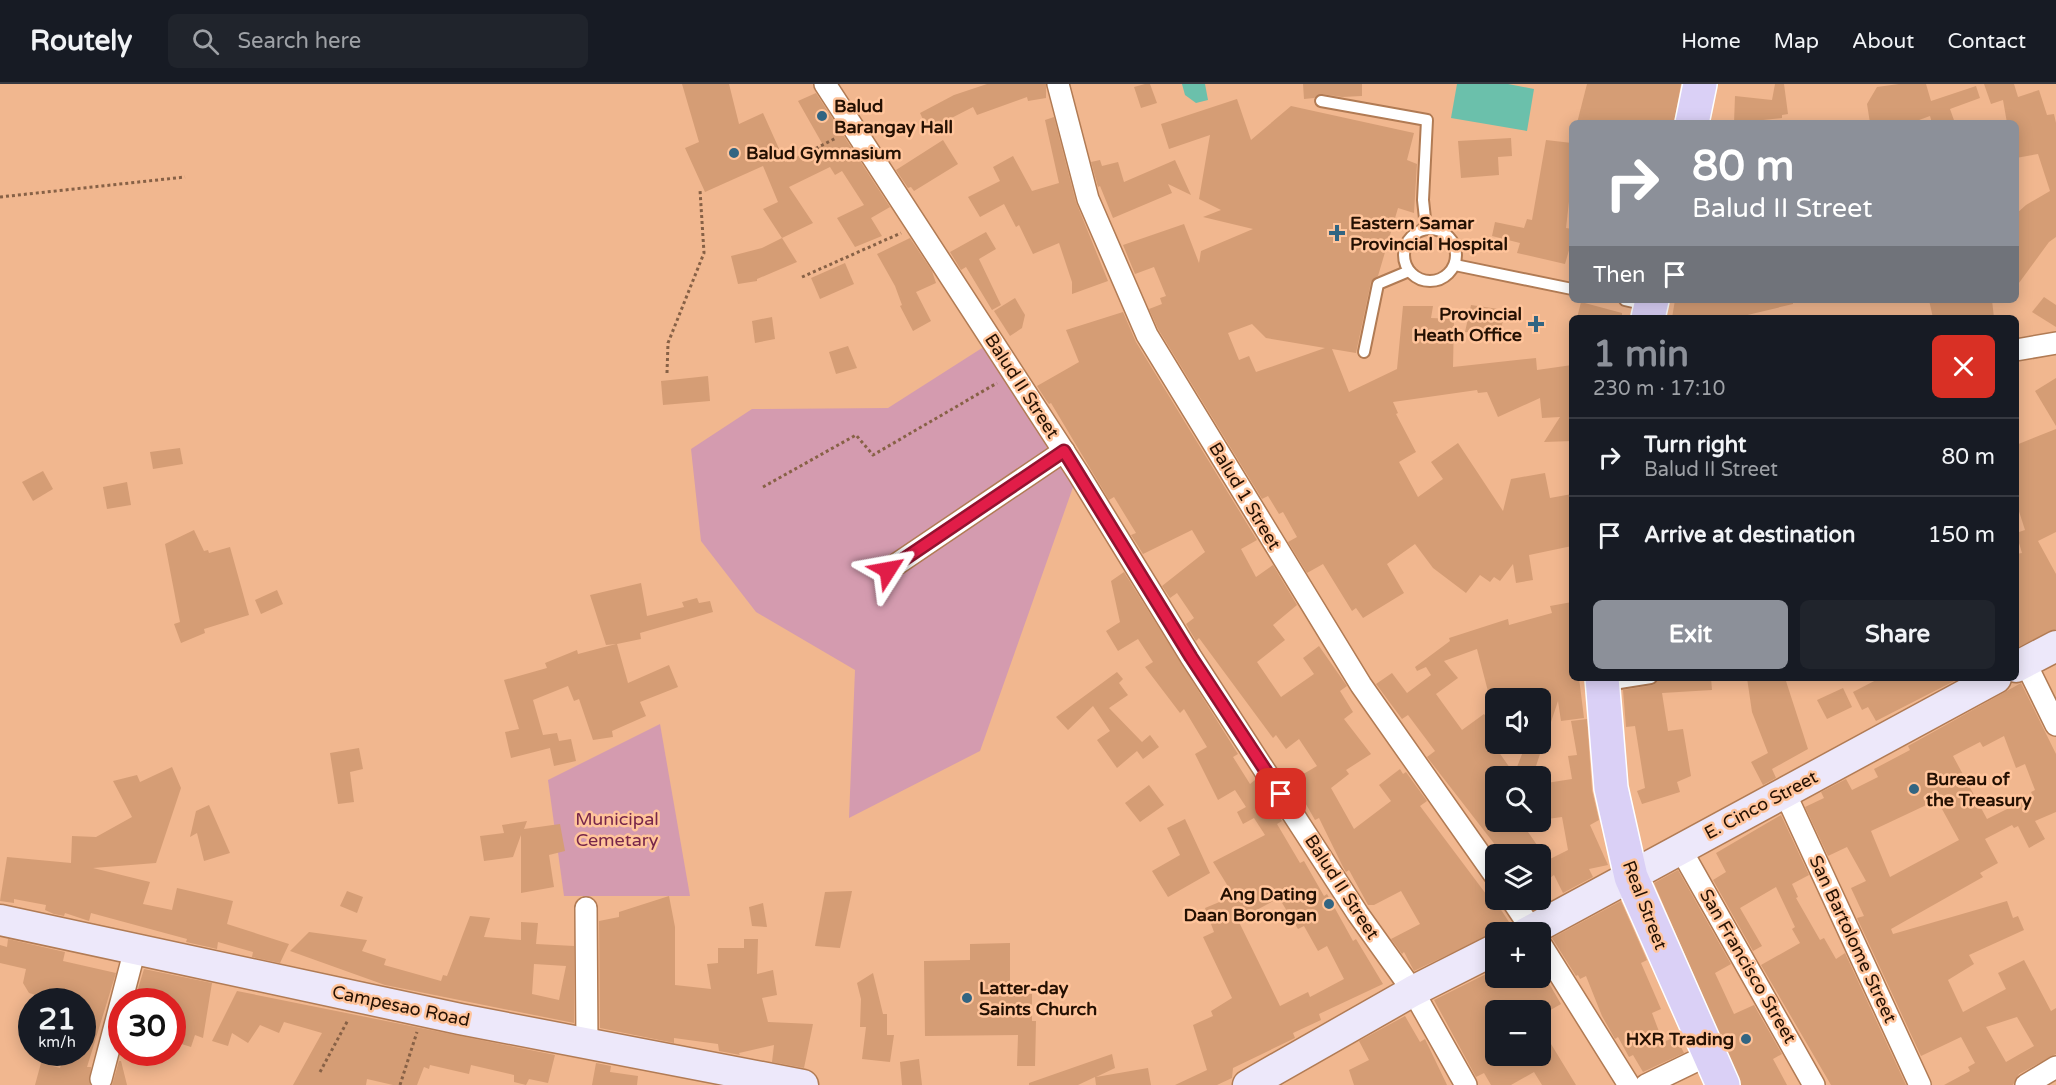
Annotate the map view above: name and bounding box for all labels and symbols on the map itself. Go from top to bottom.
place label: Balud Barangay Hall [834,95,953,138]
marker: Balud Barangay Hall [815,109,829,123]
place label: Balud Gymnasium [746,142,902,164]
marker: Balud Gymnasium [727,146,741,160]
place label: Eastern Samar Provincial Hospital [1350,212,1508,255]
marker: Eastern Samar Provincial Hospital [1328,224,1346,242]
place label: Provincial Heath Office [1413,303,1522,346]
marker: Provincial Heath Office [1527,315,1545,333]
street label: Balud II Street [980,329,1064,443]
street label: Balud 1 Street [1204,438,1286,554]
position arrow [856,538,920,602]
street label: E. Cinco Street [1700,766,1822,844]
pin [1255,768,1306,819]
place label: Bureau of the Treasury [1926,768,2032,811]
marker: Bureau of the Treasury [1907,782,1921,796]
park label: Municipal Cemetary [575,808,659,851]
street label: Balud II Street [1300,830,1384,944]
street label: San Bartolome Street [1805,852,1902,1026]
street label: Real Street [1618,857,1672,953]
place label: Ang Dating Daan Borongan [1183,883,1317,926]
street label: San Francisco Street [1695,885,1801,1047]
marker: Ang Dating Daan Borongan [1322,897,1336,911]
place label: Latter-day Saints Church [979,977,1097,1020]
street label: Campesao Road [330,981,472,1031]
speed limit sign: 30 [108,988,186,1066]
marker: Latter-day Saints Church [960,991,974,1005]
place label: HXR Trading [1626,1028,1734,1050]
marker: HXR Trading [1739,1032,1753,1046]

